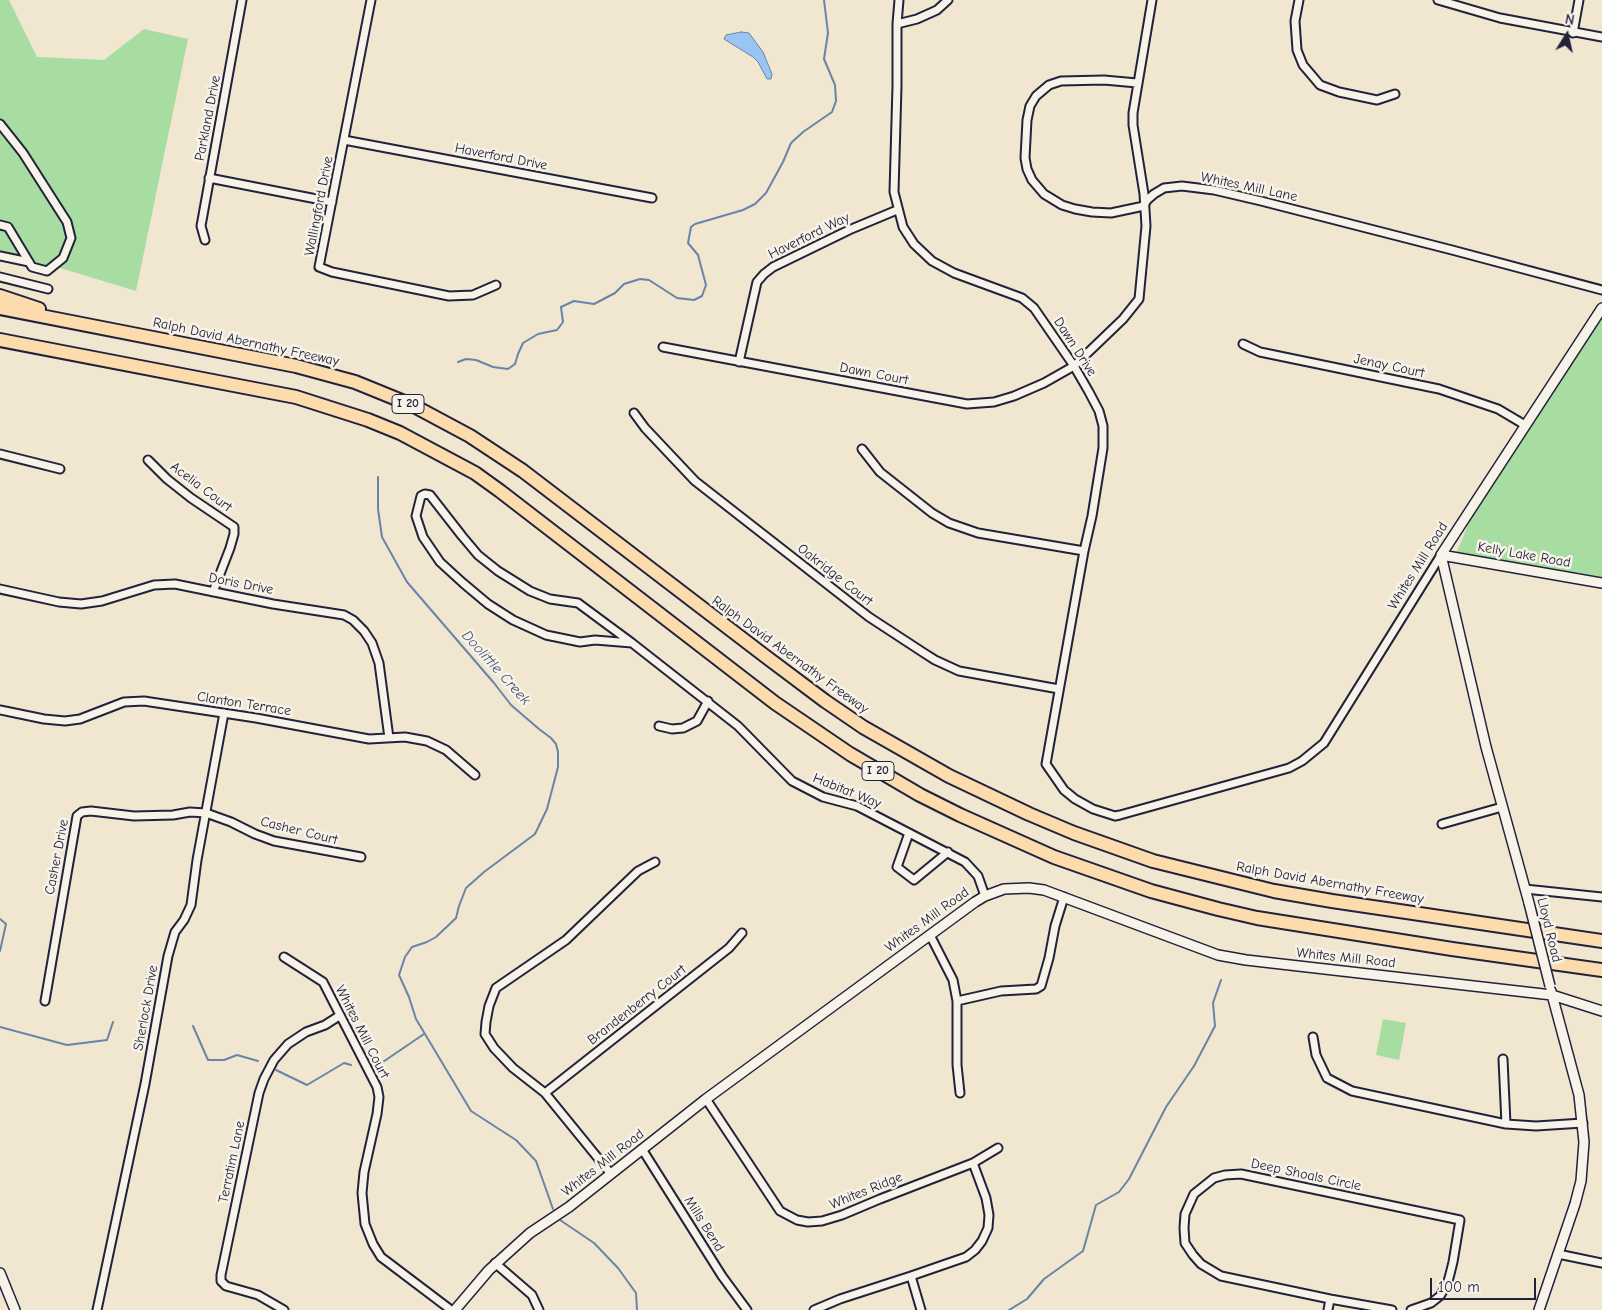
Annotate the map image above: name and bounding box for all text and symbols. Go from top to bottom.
north arrow [1542,10,1592,60]
text: N [1564,11,1576,29]
street label: Parkland Drive [191,74,225,162]
street label: Haverford Drive [453,140,549,174]
street label: Wallingford Drive [301,155,337,257]
street label: Whites Mill Lane [1199,169,1299,205]
street label: Haverford Way [766,209,852,263]
street label: Ralph David Abernathy Freeway [151,314,341,370]
street label: Dawn Drive [1050,314,1100,380]
street label: Jenay Court [1352,350,1426,382]
street label: Dawn Court [838,359,910,389]
road number: I 20 [392,394,424,414]
street label: Acelia Court [167,458,235,516]
street label: Whites Mill Road [1384,519,1452,613]
street label: Kelly Lake Road [1476,539,1572,571]
street label: Oakridge Court [794,540,876,610]
street label: Doris Drive [207,569,275,599]
street label: Ralph David Abernathy Freeway [708,592,872,718]
water label: Doolittle Creek [458,627,534,709]
street label: Clanton Terrace [196,688,292,720]
road number: I 20 [862,761,894,780]
street label: Habitat Way [810,770,884,812]
street label: Casher Court [259,813,339,849]
street label: Casher Drive [41,818,73,896]
street label: Ralph David Abernathy Freeway [1235,858,1425,908]
street label: Whites Mill Road [882,884,972,956]
street label: Lloyd Road [1533,896,1565,964]
street label: Whites Mill Road [1295,944,1397,972]
street label: Brandenberry Court [584,961,690,1049]
street label: Sherlock Drive [130,964,162,1052]
street label: Whites Mill Court [331,983,393,1081]
street label: Terratim Lane [215,1119,249,1205]
street label: Whites Mill Road [558,1126,648,1200]
street label: Deep Shoals Circle [1249,1155,1363,1195]
street label: Whites Ridge [827,1169,905,1213]
street label: Mills Bend [680,1193,728,1255]
scale bar [1432,1268,1538,1300]
text: 100 m [1438,1278,1480,1296]

